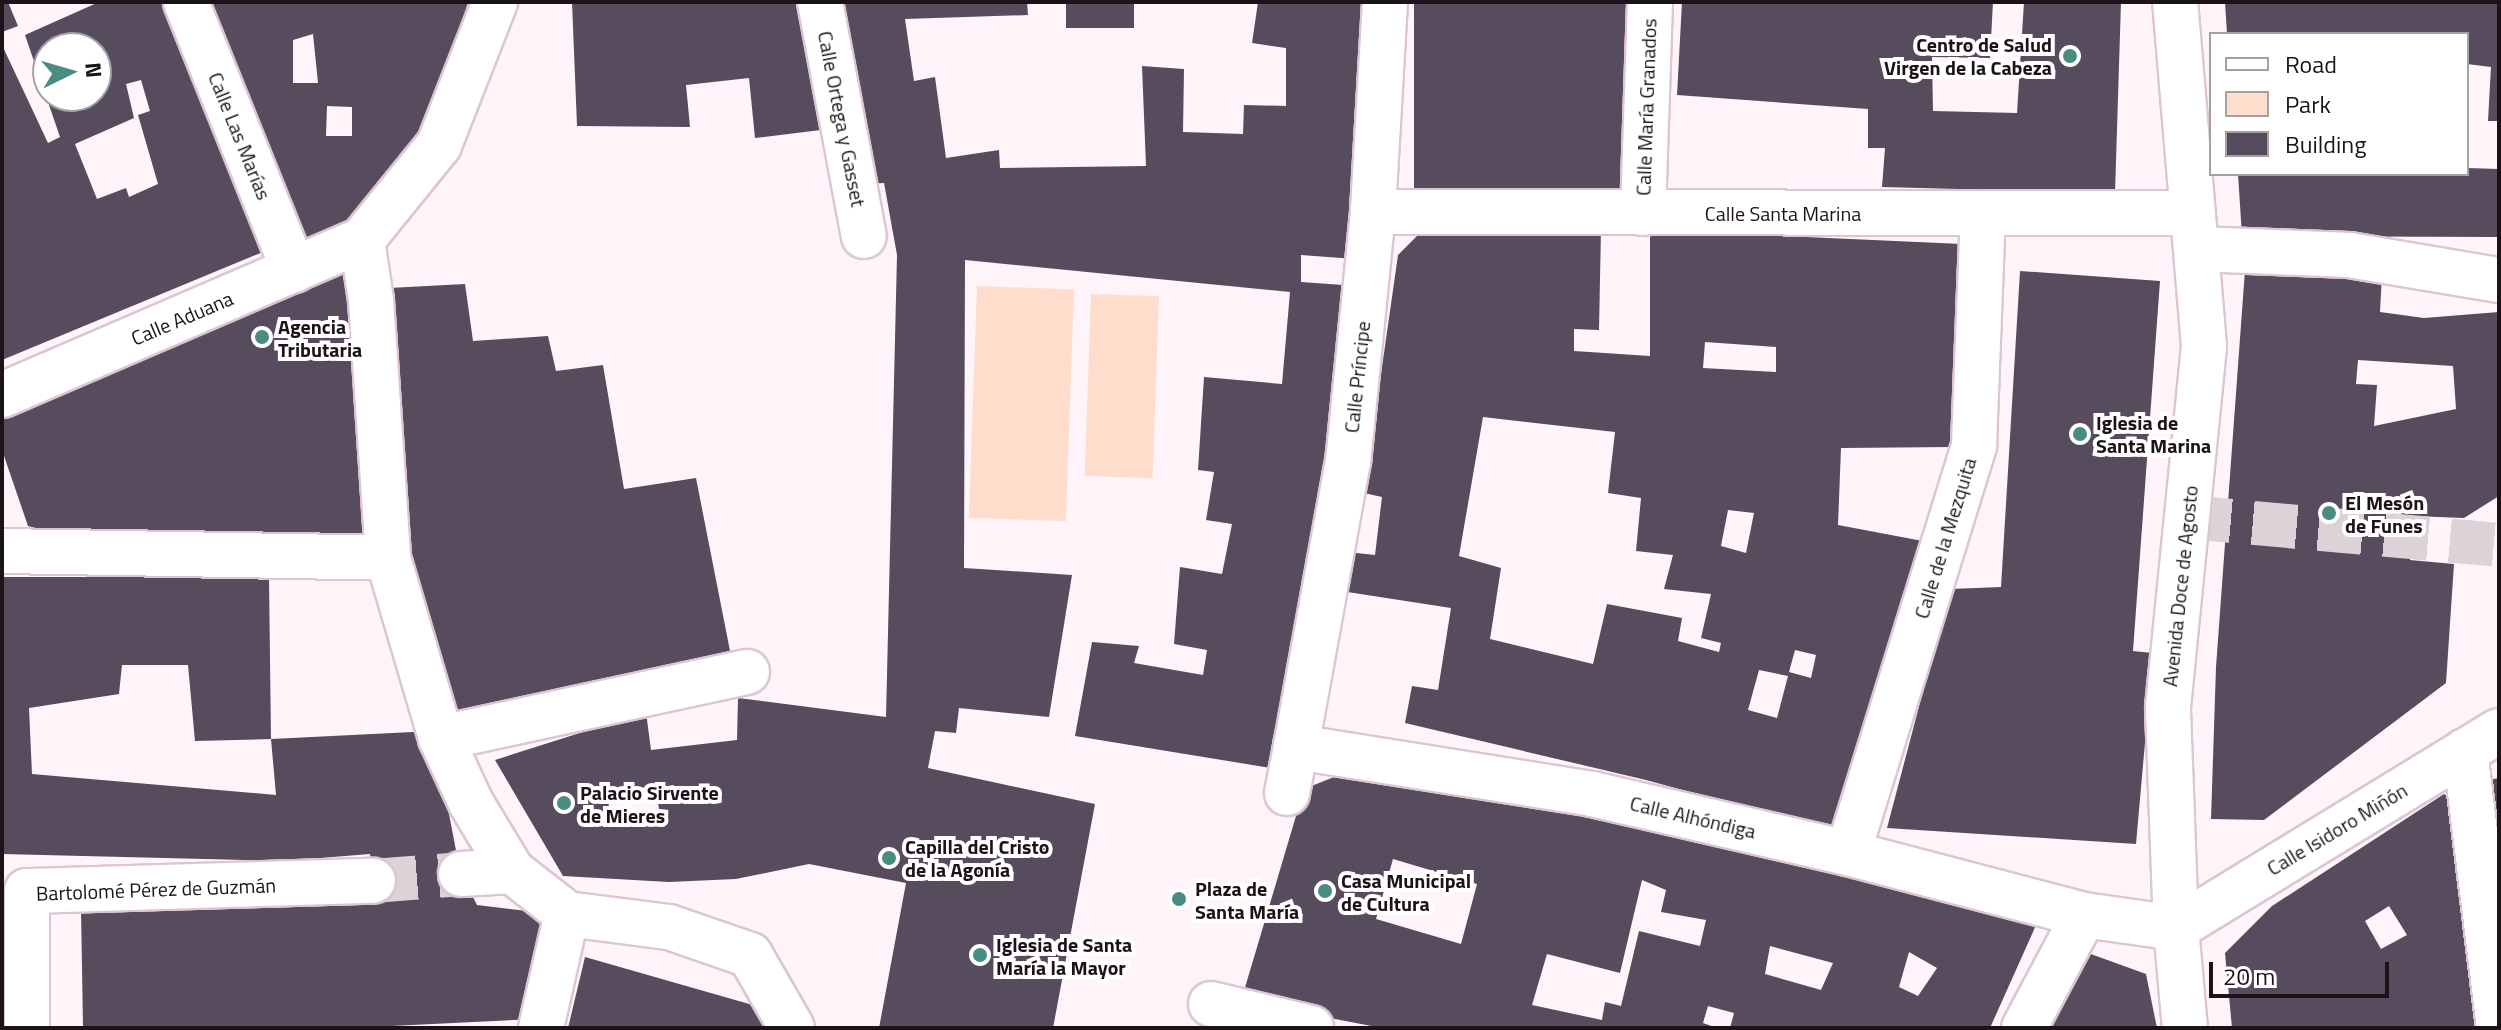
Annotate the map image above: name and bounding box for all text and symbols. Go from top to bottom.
street label: Calle María Granados [1631,18,1661,196]
street label: Calle Ortega y Gasset [813,29,871,209]
north arrow [32,32,112,112]
place label: Centro de Salud Virgen de la Cabeza [1884,32,2052,79]
legend [2209,32,2469,176]
marker: Centro de Salud Virgen de la Cabeza [2059,45,2081,67]
text: Road [2285,46,2337,82]
text: N [76,61,112,79]
street label: Calle Las Marías [204,69,276,203]
text: Park [2285,86,2331,122]
text: Building [2285,126,2367,162]
street label: Calle Santa Marina [1705,201,1861,225]
street label: Calle Aduana [127,286,237,350]
place label: Agencia Tributaria [278,314,362,361]
street label: Calle Príncipe [1339,320,1375,434]
marker: Agencia Tributaria [253,328,271,346]
place label: Iglesia de Santa Marina [2096,410,2211,457]
marker: Iglesia de Santa Marina [2071,425,2089,443]
street label: Calle de la Mezquita [1909,455,1981,621]
street label: Avenida Doce de Agosto [2157,484,2203,688]
place label: El Mesón de Funes [2345,490,2424,537]
marker: El Mesón de Funes [2320,504,2338,522]
street label: Calle Isidoro Miñón [2263,778,2411,880]
place label: Palacio Sirvente de Mieres [580,780,719,827]
street label: Calle Alhóndiga [1628,791,1758,843]
marker: Palacio Sirvente de Mieres [555,794,573,812]
place label: Capilla del Cristo de la Agonía [905,834,1049,881]
marker: Capilla del Cristo de la Agonía [880,849,898,867]
place label: Casa Municipal de Cultura [1341,868,1471,915]
street label: Bartolomé Pérez de Guzmán [36,873,276,905]
place label: Plaza de Santa María [1195,876,1299,923]
marker: Casa Municipal de Cultura [1316,882,1334,900]
marker: Plaza de Santa María [1170,890,1188,908]
place label: Iglesia de Santa María la Mayor [996,932,1132,979]
marker: Iglesia de Santa María la Mayor [971,946,989,964]
scale bar [2213,946,2393,996]
text: 20 m [2223,958,2275,994]

